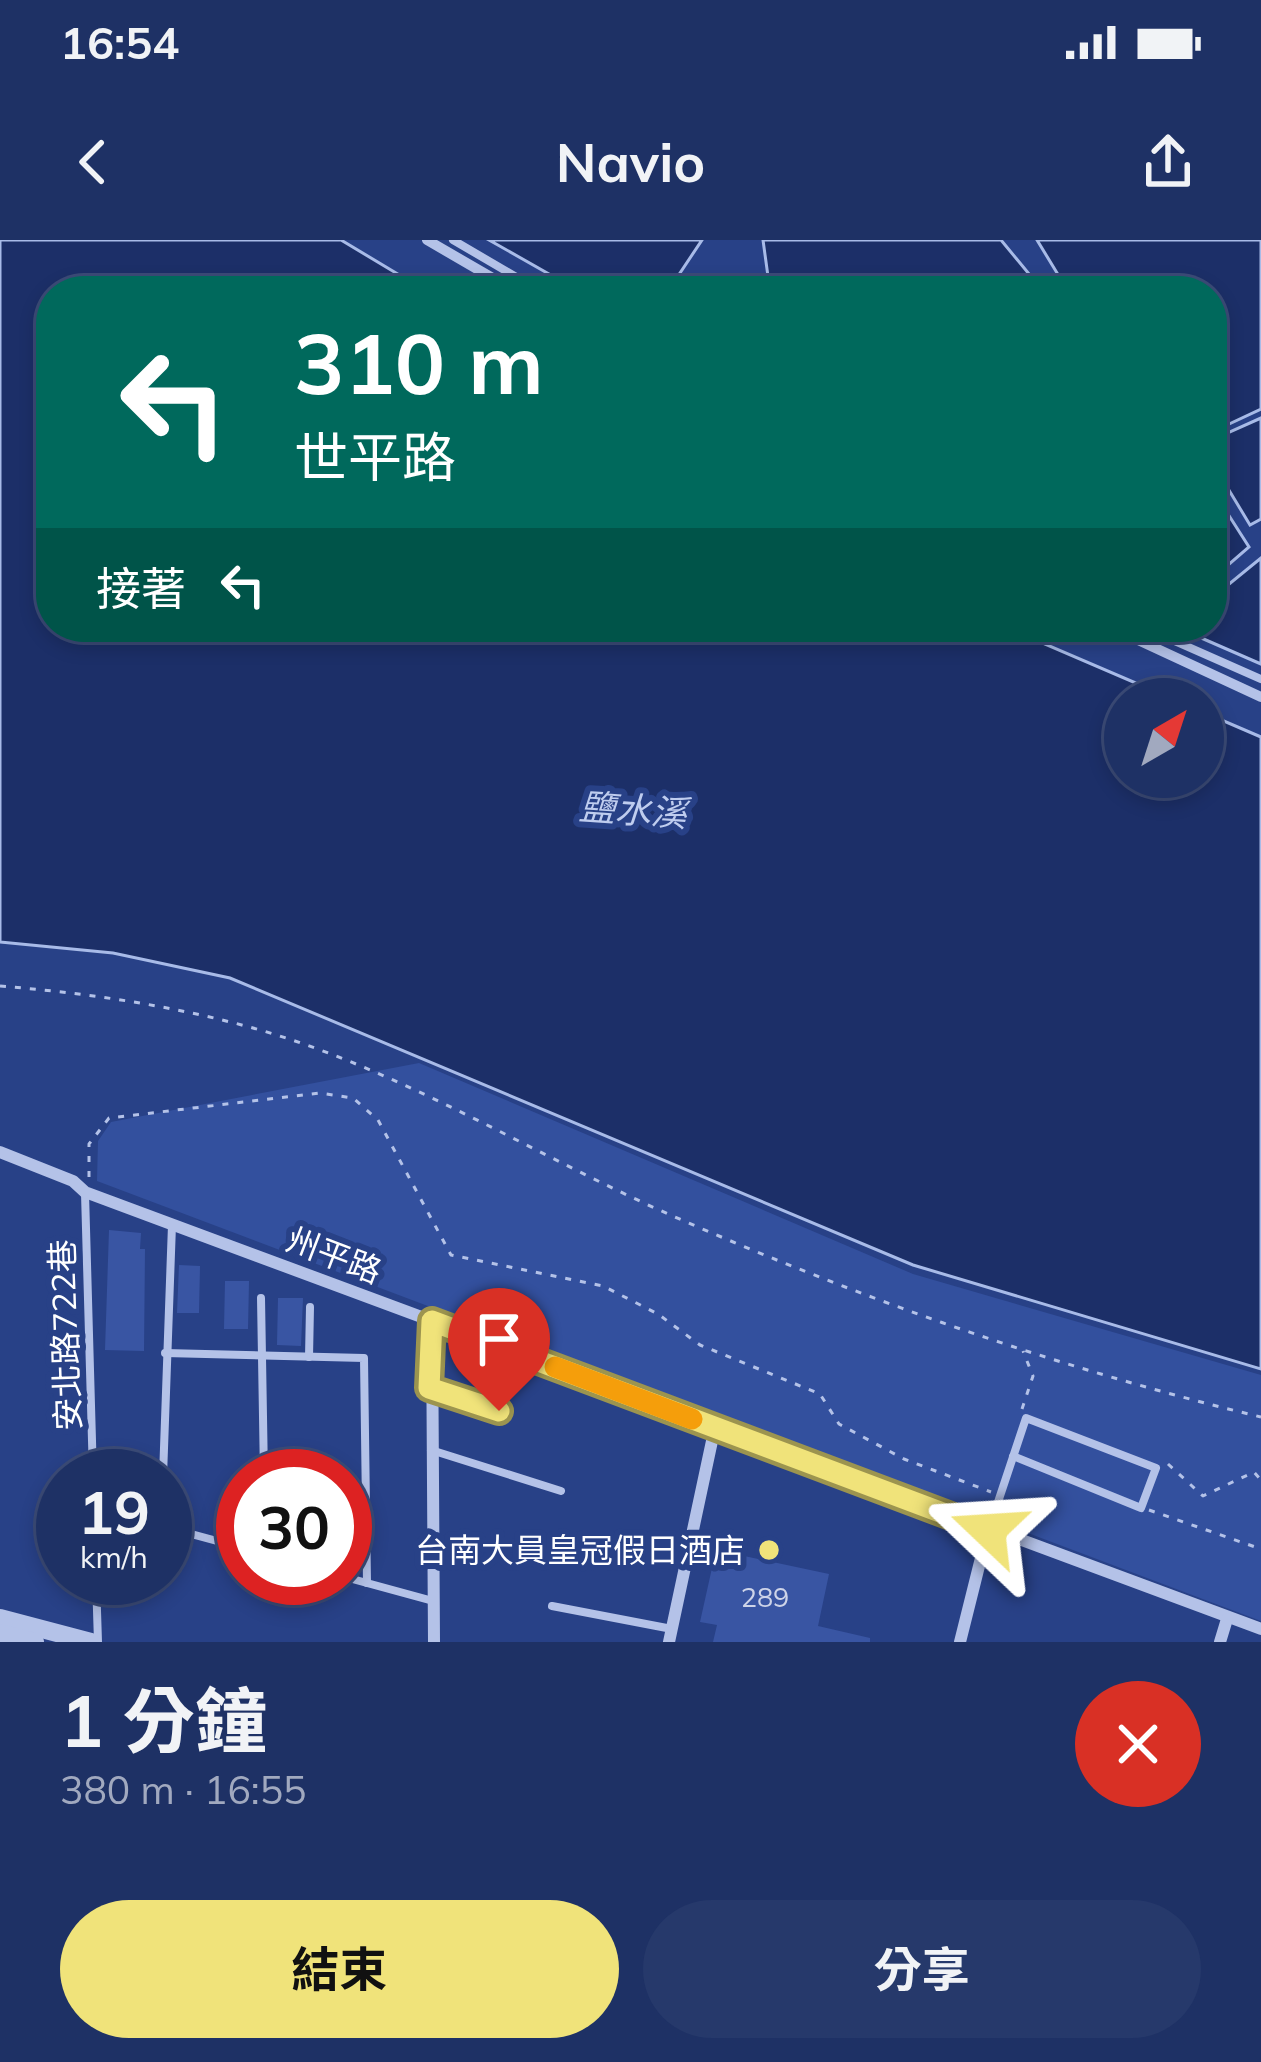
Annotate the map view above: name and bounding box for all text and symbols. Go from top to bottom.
text: 16:54 [60,14,179,70]
text: Navio [556,128,705,196]
icon: back [60,129,126,195]
icon: share [1135,129,1201,195]
text: 310 m [294,310,544,415]
icon: left [96,324,252,480]
text: 世平路 [294,423,456,491]
icon: left [210,552,276,618]
text: 接著 [96,560,186,616]
north arrow [1104,678,1224,798]
map controls [1104,678,1224,798]
water label: 鹽水溪 [578,783,693,836]
street label: 州平路 [281,1218,388,1291]
street label: 安北路722巷 [41,1239,88,1431]
pin [448,1288,550,1411]
icon: arrive [466,1306,532,1372]
speed limit sign: 30 [216,1449,372,1605]
position arrow [925,1467,1051,1593]
text: 19 [78,1474,150,1549]
place label: 台南大員皇冠假日酒店 [415,1529,745,1570]
marker: 台南大員皇冠假日酒店 [756,1537,782,1563]
text: km/h [80,1538,148,1576]
house number: 289 [741,1580,789,1614]
text: 1 分鐘 [60,1675,267,1765]
button: close [1075,1681,1201,1807]
text: 380 m · 16:55 [60,1765,306,1814]
button: 結束 [60,1900,619,2038]
button: 分享 [643,1900,1201,2038]

